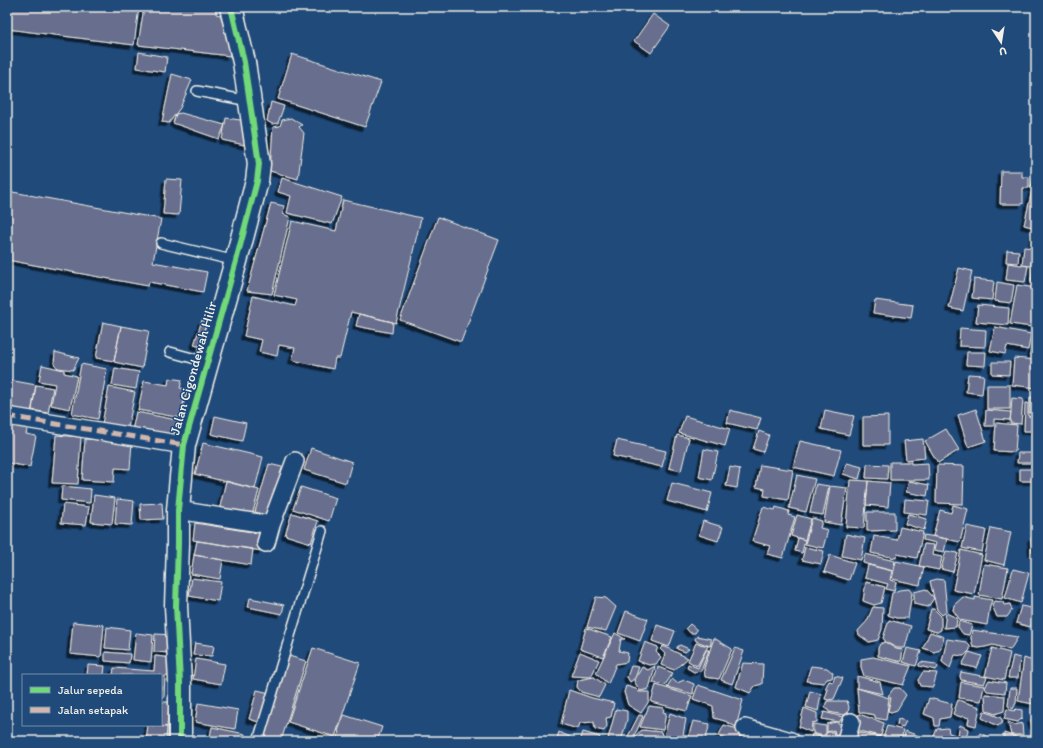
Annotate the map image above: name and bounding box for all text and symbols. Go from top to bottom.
north arrow [981,22,1021,62]
text: U [998,44,1008,58]
street label: Jalan Cigondewah Hilir [166,299,221,437]
legend [22,674,162,726]
text: Jalur sepeda [58,683,123,697]
text: Jalan setapak [58,703,129,717]

